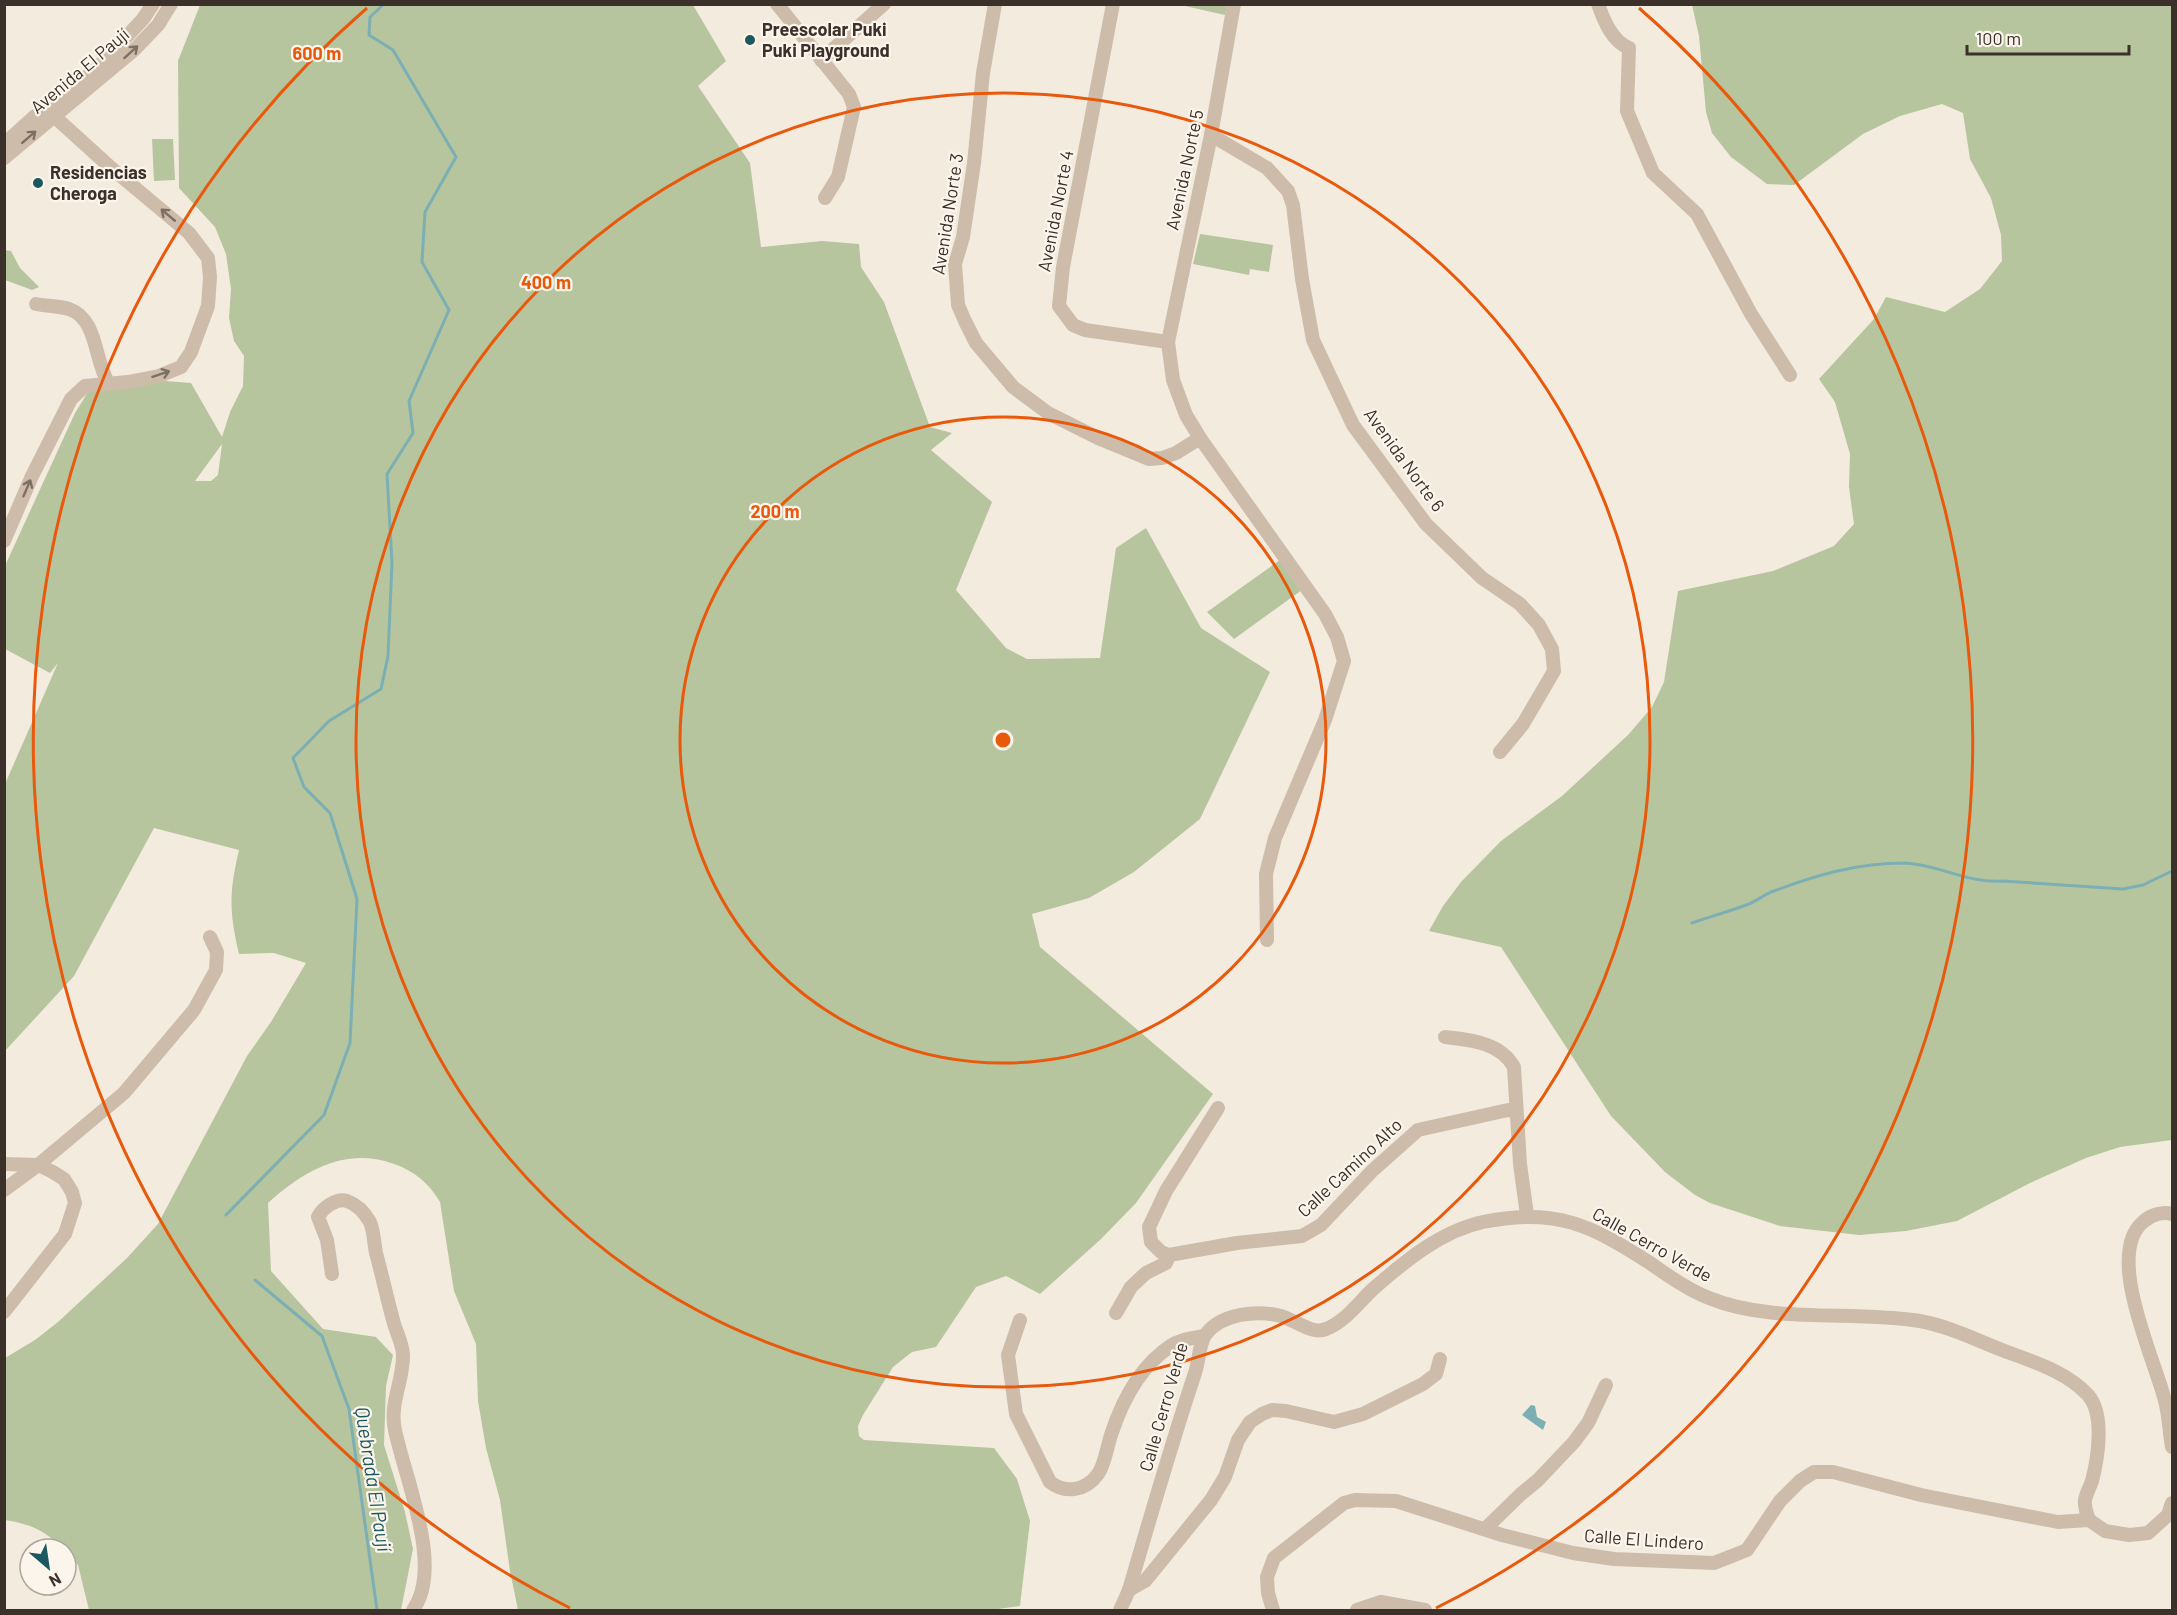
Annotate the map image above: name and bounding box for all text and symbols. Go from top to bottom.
place label: Preescolar Puki Puki Playground [762,18,890,61]
scale bar [1967,18,2129,56]
street label: Avenida El Paují [26,23,133,118]
text: 100 m [1976,27,2021,49]
marker: Preescolar Puki Puki Playground [743,33,757,47]
text: 600 m [293,42,341,64]
one-way arrow [123,45,138,59]
street label: Avenida Norte 5 [1161,108,1208,232]
one-way arrow [21,131,37,144]
street label: Avenida Norte 4 [1032,148,1078,273]
street label: Avenida Norte 3 [927,152,967,276]
place label: Residencias Cheroga [50,161,147,204]
marker: Residencias Cheroga [31,176,45,190]
one-way arrow [160,209,176,222]
text: 400 m [521,271,571,293]
one-way arrow [151,368,170,379]
street label: Avenida Norte 6 [1360,403,1450,516]
one-way arrow [22,479,34,497]
text: 200 m [750,500,800,522]
centre of rings [993,730,1013,750]
street label: Calle Camino Alto [1292,1113,1406,1221]
street label: Calle Cerro Verde [1589,1202,1716,1286]
street label: Calle Cerro Verde [1134,1339,1192,1474]
water label: Quebrada El Paují [351,1405,398,1555]
street label: Calle El Lindero [1583,1524,1705,1554]
north arrow [18,1537,78,1597]
text: N [46,1570,65,1591]

